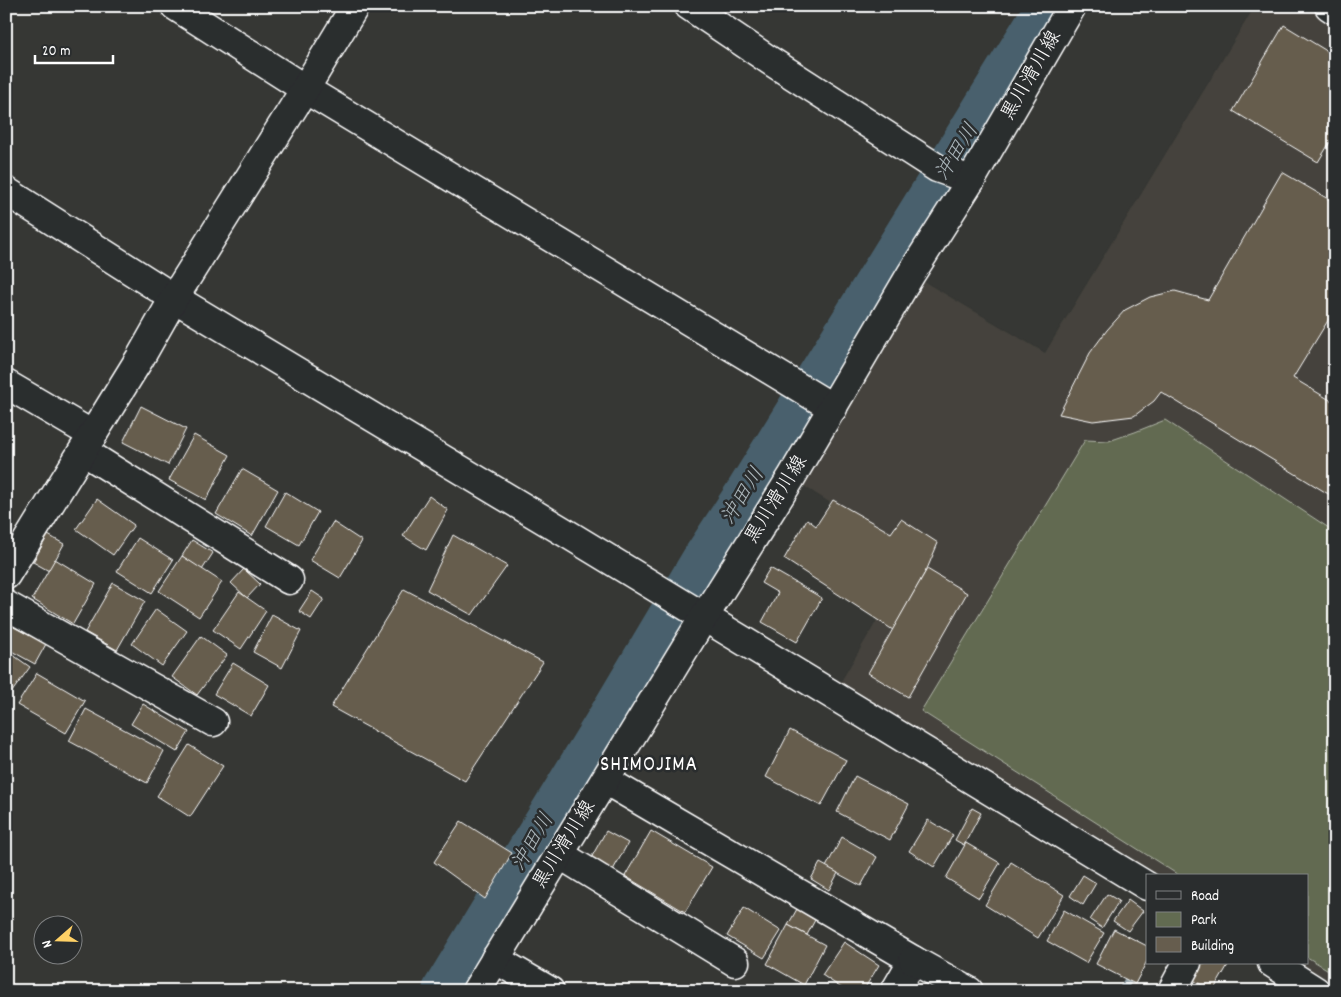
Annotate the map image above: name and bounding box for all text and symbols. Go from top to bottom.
street label: 黒川滑川線 [995,26,1069,126]
scale bar [35,32,112,64]
text: 20 m [42,41,70,63]
water label: 沖田川 [929,118,987,188]
street label: 黒川滑川線 [739,450,815,550]
water label: 沖田川 [715,462,773,532]
district label: SHIMOJIMA [600,751,698,781]
street label: 黒川滑川線 [527,795,603,895]
water label: 沖田川 [505,808,563,878]
legend [1146,874,1308,964]
text: Road [1191,886,1219,908]
text: Park [1191,910,1217,932]
north arrow [32,914,82,964]
text: Building [1191,936,1234,958]
text: N [37,937,58,950]

